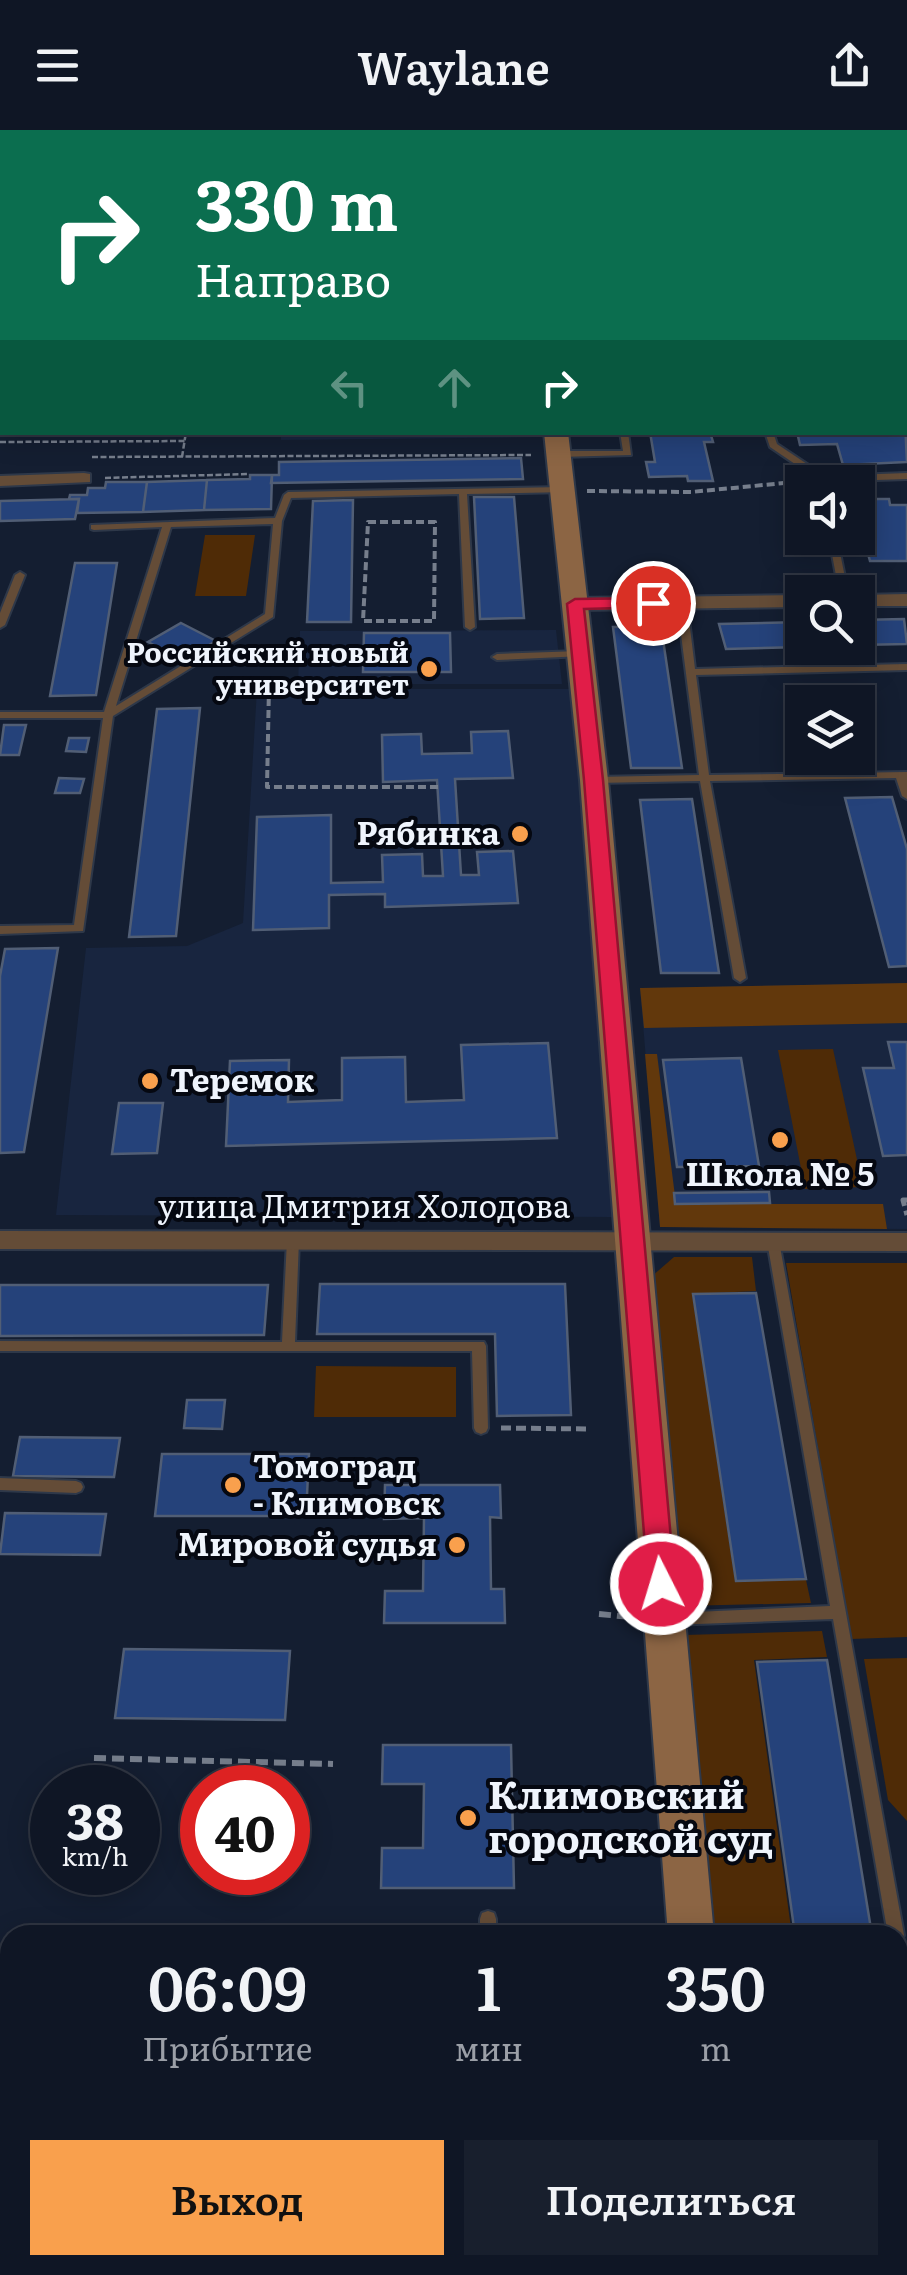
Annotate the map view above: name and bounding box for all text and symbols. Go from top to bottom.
text: Waylane [357,32,550,99]
icon: menu [30,38,85,93]
icon: share [822,38,877,93]
text: 330 m [195,149,399,253]
icon: right [30,170,160,300]
text: Направо [195,244,391,311]
icon: left [322,360,377,415]
icon: ahead [427,360,482,415]
icon: right [532,360,587,415]
map controls [785,465,875,775]
button: sound [785,465,875,555]
pin [611,561,696,646]
button: search [785,575,875,665]
icon: arrive [626,576,681,631]
place label: Российский новый университет [127,630,409,704]
marker: Российский новый университет [418,658,440,680]
button: layers [785,685,875,775]
place label: Рябинка [356,807,500,855]
marker: Рябинка [509,823,531,845]
place label: Теремок [170,1054,315,1102]
marker: Теремок [139,1070,161,1092]
marker: Школа № 5 [769,1129,791,1151]
place label: Школа № 5 [685,1148,875,1196]
street label: улица Дмитрия Холодова [158,1180,571,1228]
place label: Томоград - Климовск [253,1440,441,1525]
marker: Томоград - Климовск [222,1474,244,1496]
place label: Мировой судья [178,1518,437,1566]
position arrow [609,1532,713,1636]
marker: Мировой судья [446,1534,468,1556]
place label: Климовский городской суд [488,1764,773,1865]
speed limit sign: 40 [180,1765,310,1895]
text: 38 [66,1781,124,1855]
marker: Климовский городской суд [457,1807,479,1829]
text: km/h [62,1837,128,1874]
text: 06:09 [148,1940,307,2029]
text: 1 [476,1940,501,2029]
text: 350 [665,1940,766,2029]
text: Прибытие [142,2023,312,2071]
text: мин [455,2023,523,2071]
text: m [700,2023,731,2071]
button: Выход [30,2140,444,2255]
button: Поделиться [464,2140,878,2255]

